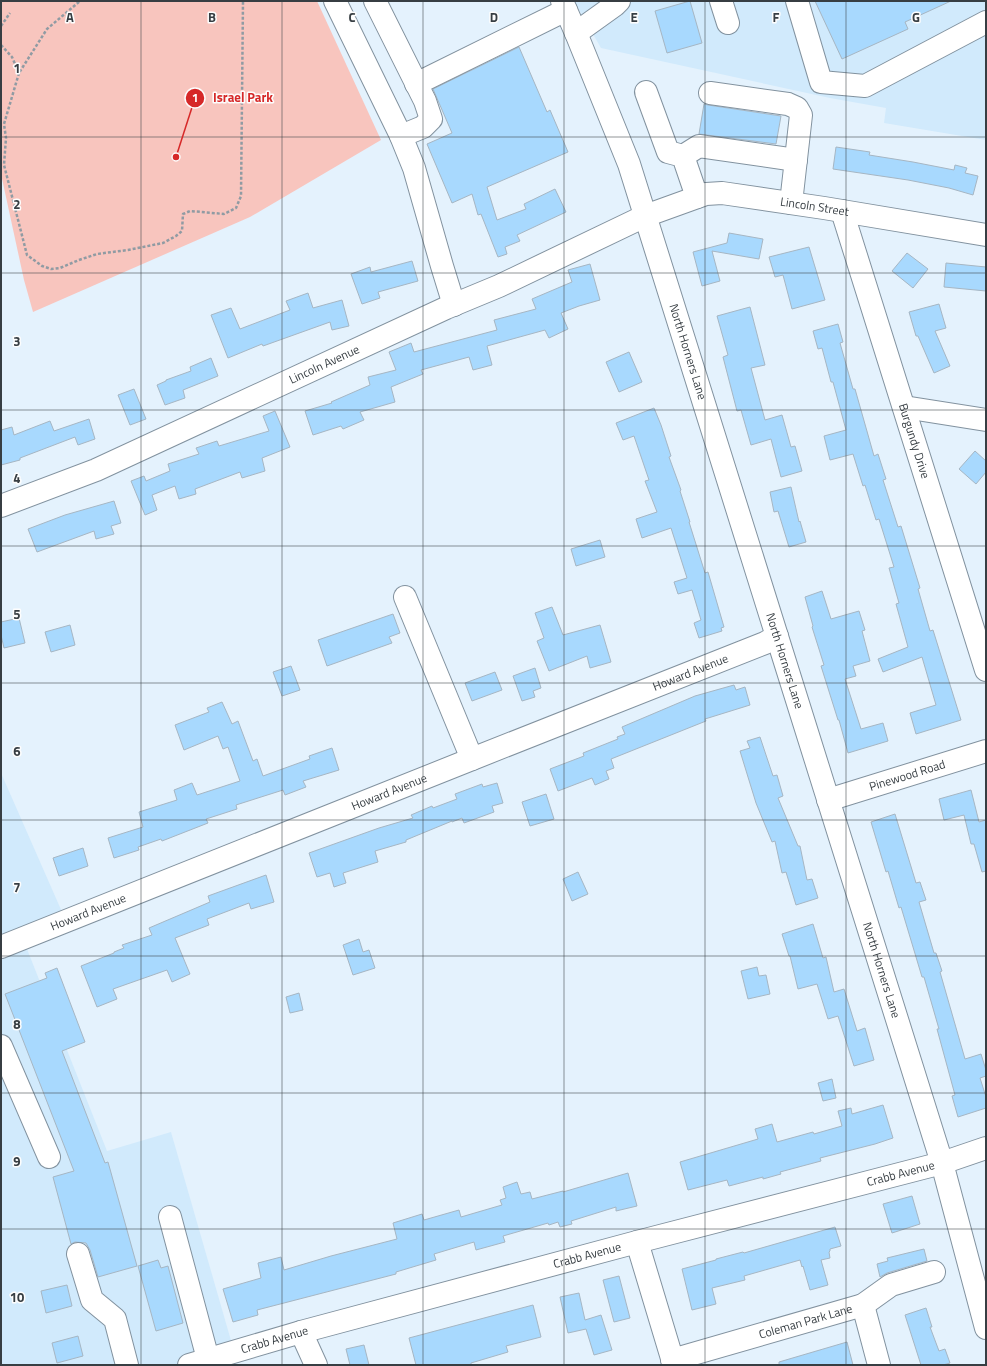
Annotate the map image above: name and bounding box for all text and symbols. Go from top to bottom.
text: A [66,7,74,27]
text: B [208,7,216,27]
text: C [348,7,356,27]
text: D [490,7,498,27]
text: E [630,7,638,27]
text: F [773,7,780,27]
text: G [912,7,920,27]
text: 1 [13,58,21,78]
callout: Israel Park [185,85,281,110]
text: Israel Park [213,87,273,107]
text: 1 [192,88,198,107]
street label: Lincoln Street [779,192,851,221]
text: 2 [13,194,21,214]
street label: North Horners Lane [664,301,712,402]
text: 3 [13,331,21,351]
street label: Lincoln Avenue [286,339,362,388]
street label: Burgundy Drive [894,401,935,481]
text: 4 [13,468,21,488]
text: 5 [13,604,21,624]
street label: North Horners Lane [761,610,809,711]
street label: Howard Avenue [650,649,731,696]
text: 6 [13,741,21,761]
street label: Pinewood Road [867,754,948,796]
street label: Howard Avenue [348,768,430,815]
text: 7 [13,877,21,897]
street label: Howard Avenue [47,888,129,935]
street label: North Horners Lane [858,920,906,1020]
text: 8 [13,1014,21,1034]
text: 9 [13,1151,21,1171]
street label: Crabb Avenue [865,1155,937,1191]
street label: Crabb Avenue [551,1237,623,1273]
text: 10 [10,1287,24,1307]
street label: Coleman Park Lane [756,1299,855,1344]
street label: Crabb Avenue [238,1321,310,1358]

